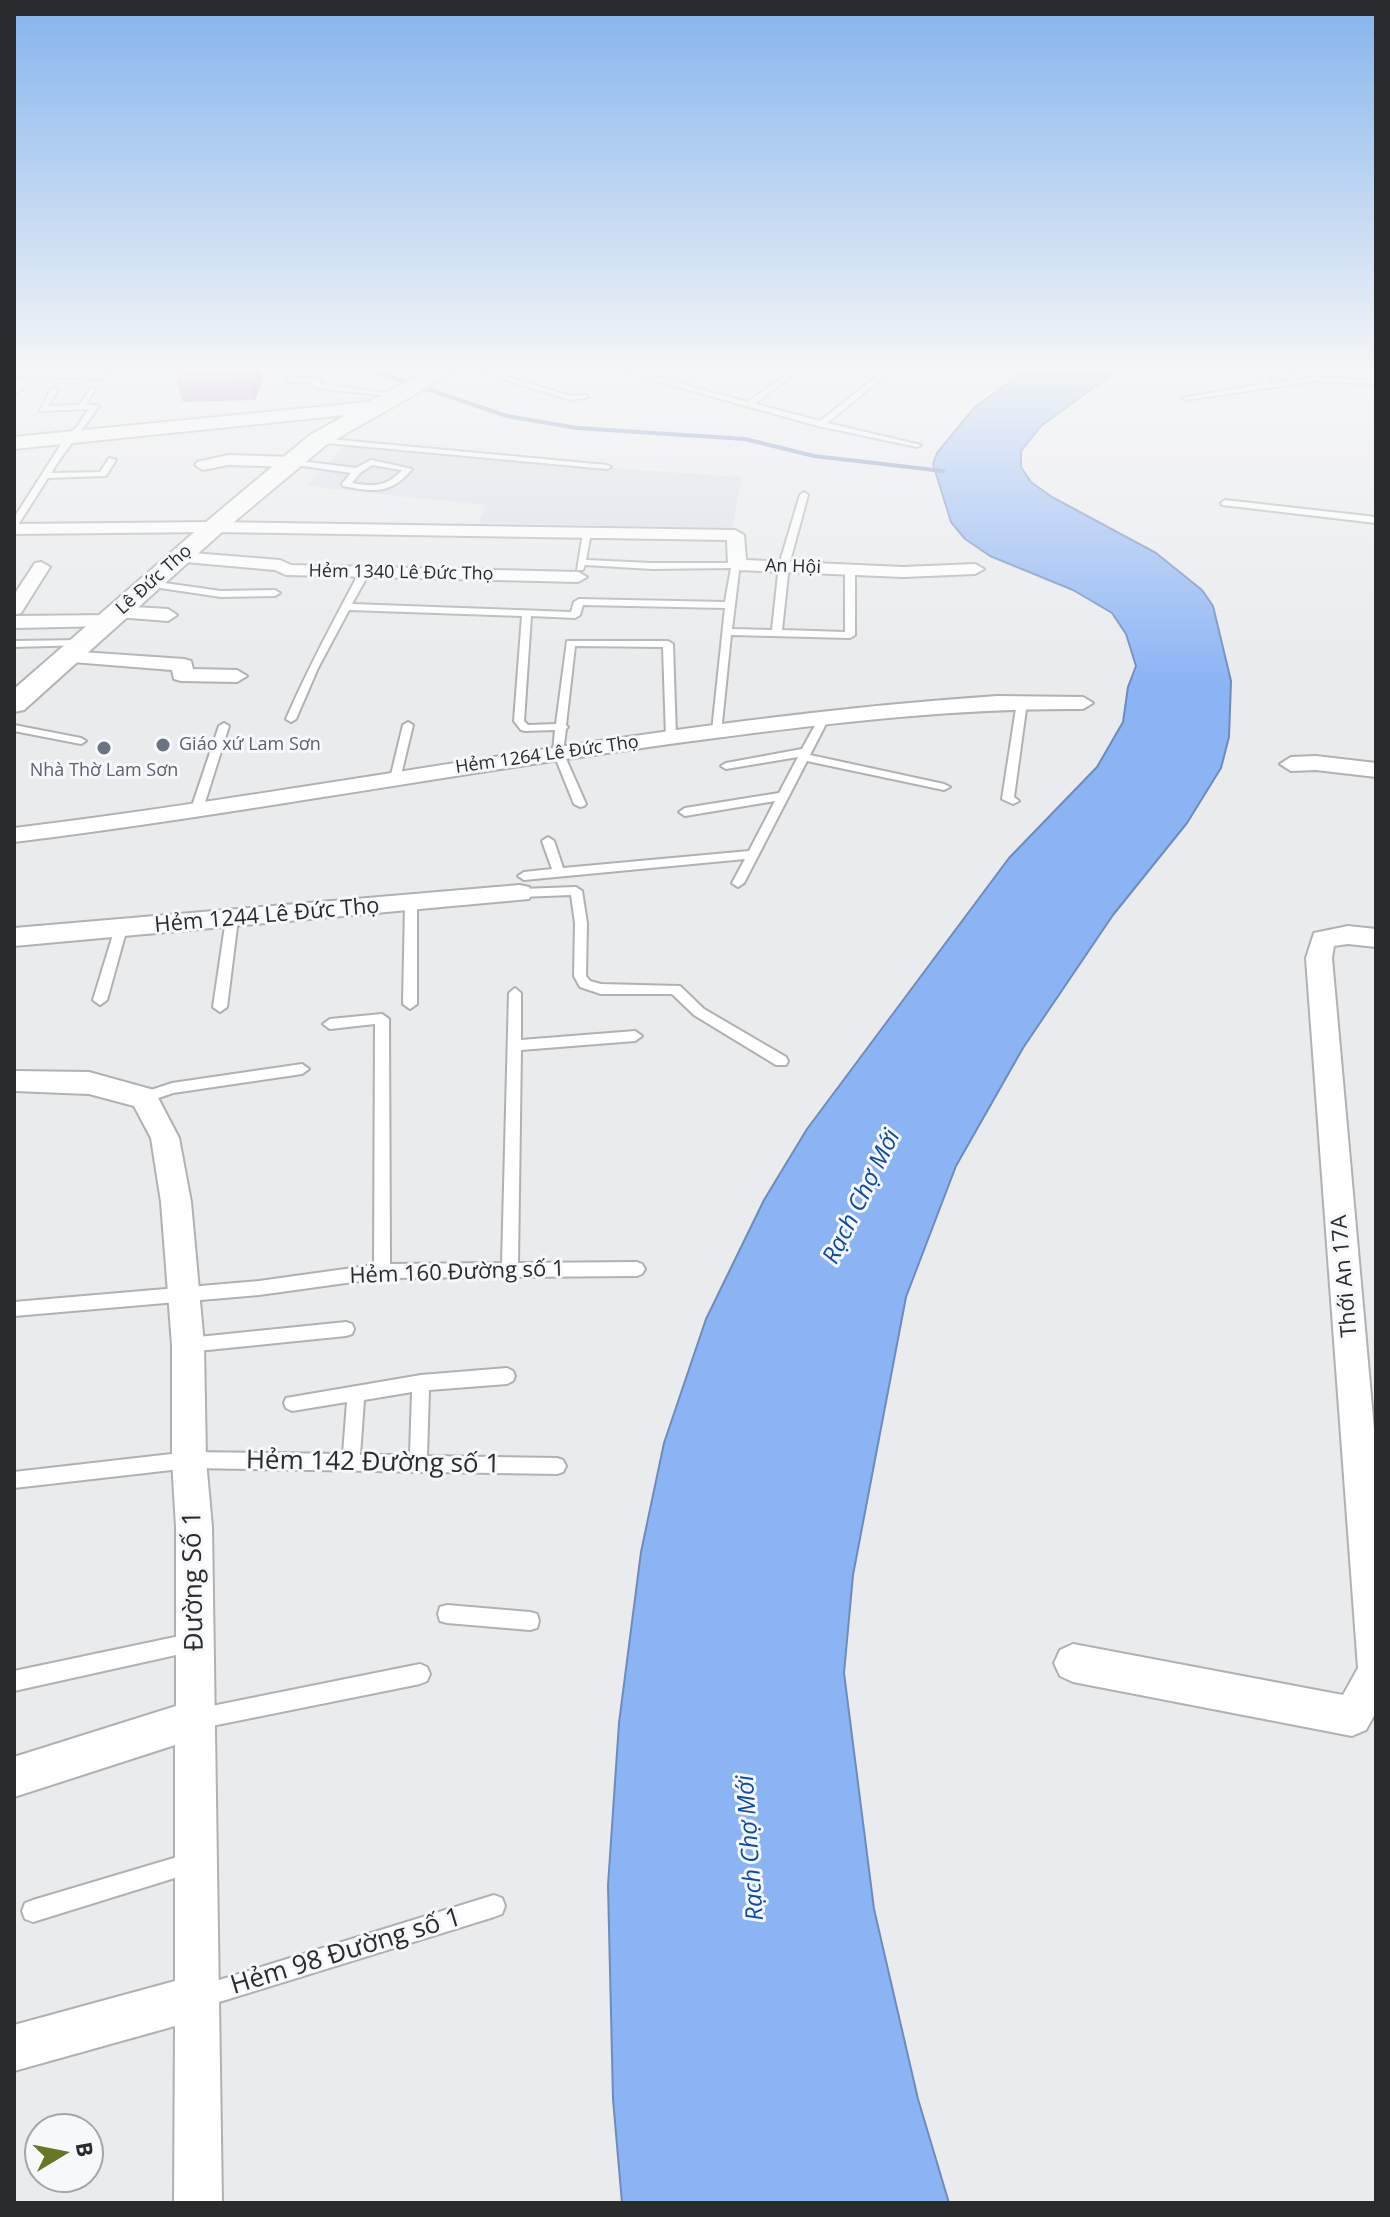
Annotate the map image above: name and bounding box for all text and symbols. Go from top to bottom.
street label: Lê Đức Thọ [112,540,196,620]
street label: An Hội [765,555,821,579]
street label: Hẻm 1340 Lê Đức Thọ [308,561,494,585]
street label: Hẻm 1264 Lê Đức Thọ [454,731,640,779]
place label: Giáo xứ Lam Sơn [179,734,321,756]
marker: Giáo xứ Lam Sơn [154,736,172,754]
marker: Nhà Thờ Lam Sơn [95,739,113,757]
place label: Nhà Thờ Lam Sơn [30,760,178,782]
street label: Hẻm 1244 Lê Đức Thọ [153,893,381,939]
water label: Rạch Chợ Mới [817,1125,907,1269]
street label: Thới An 17A [1327,1214,1363,1338]
street label: Hẻm 160 Đường số 1 [349,1256,565,1290]
street label: Hẻm 142 Đường số 1 [246,1445,500,1481]
street label: Đường Số 1 [177,1511,211,1651]
water label: Rạch Chợ Mới [732,1774,770,1922]
street label: Hẻm 98 Đường số 1 [227,1902,465,2002]
north arrow [24,2113,104,2193]
text: B [70,2139,102,2159]

